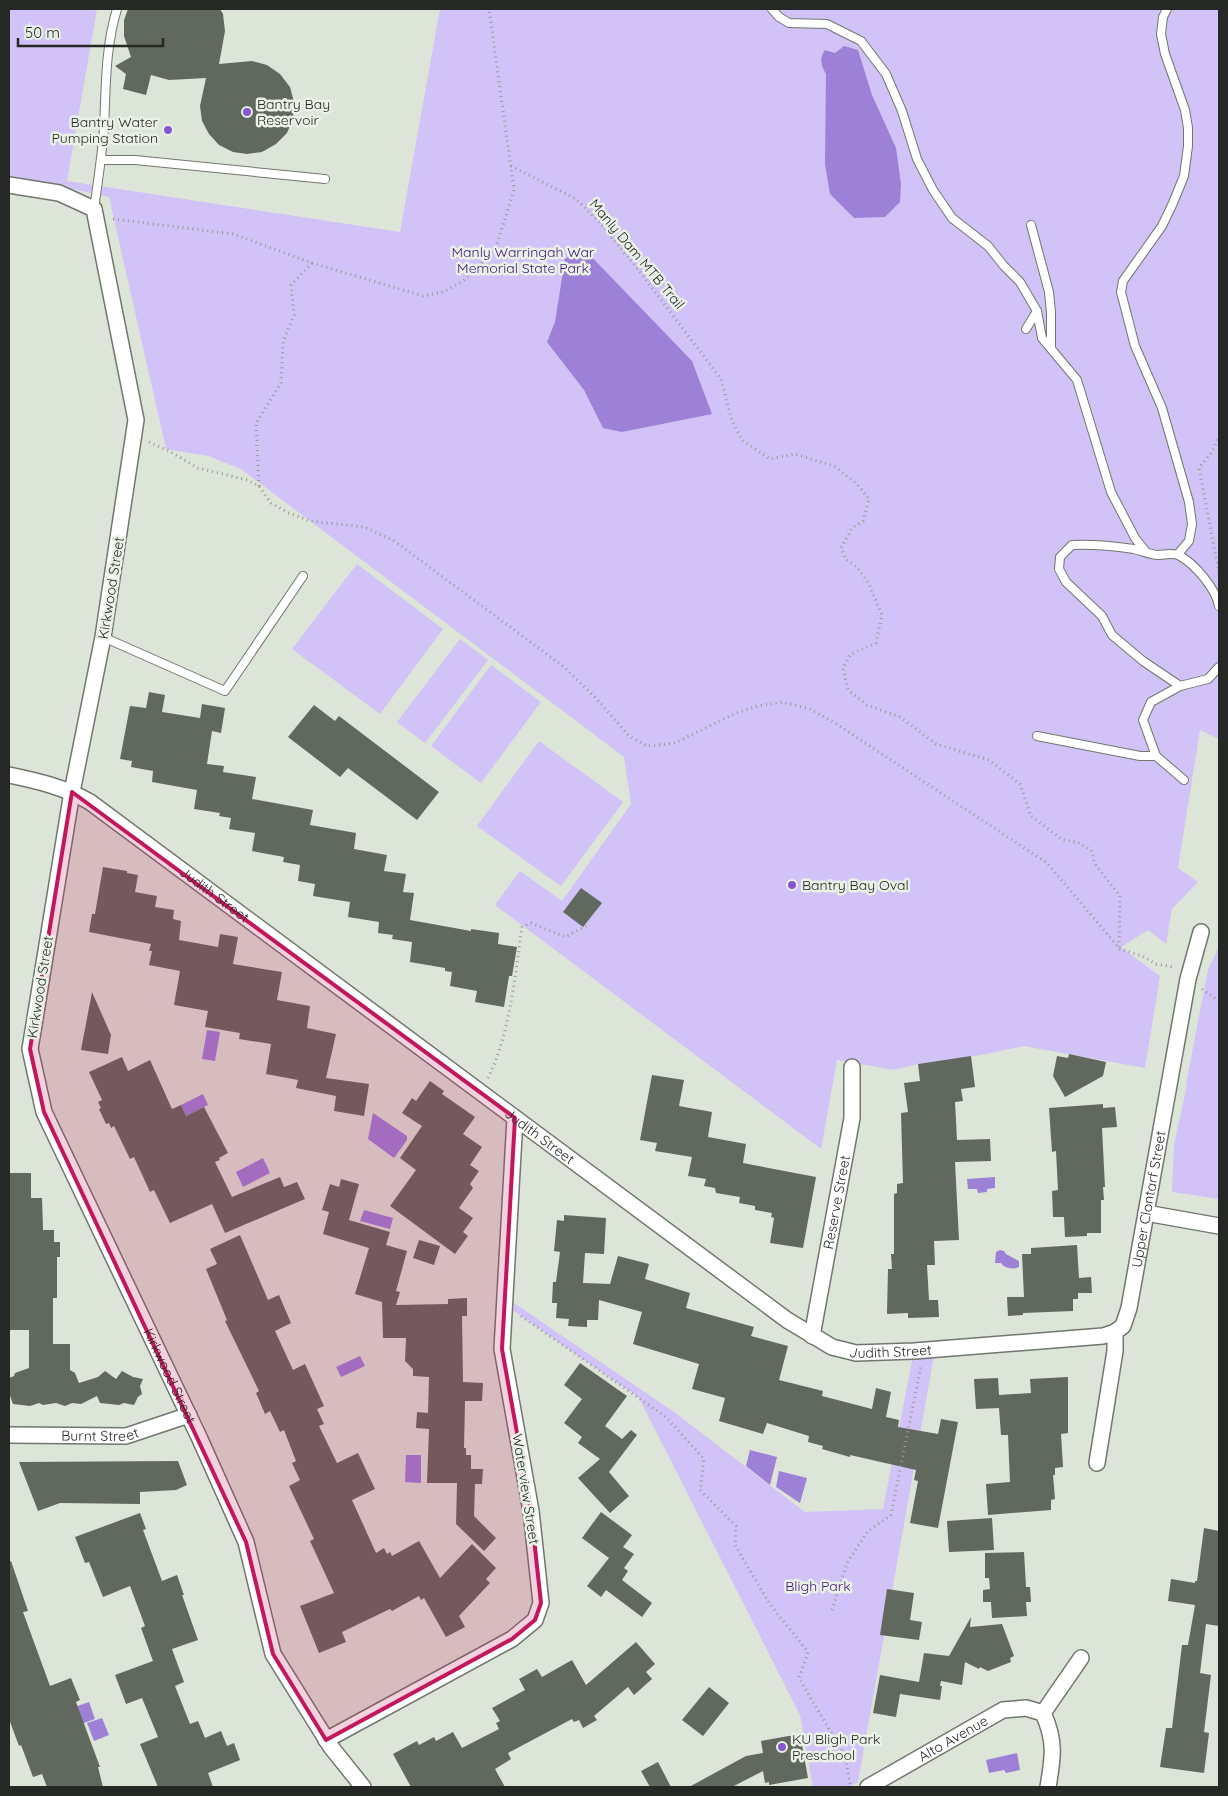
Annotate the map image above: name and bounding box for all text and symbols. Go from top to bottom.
scale bar [18,15,162,47]
text: 50 m [25,23,60,42]
place label: Bantry Bay Reservoir [257,95,330,129]
marker: Bantry Bay Reservoir [241,106,253,118]
place label: Bantry Water Pumping Station [51,113,159,147]
marker: Bantry Water Pumping Station [162,124,174,136]
street label: Manly Dam MTB Trail [586,195,688,313]
park label: Manly Warringah War Memorial State Park [452,243,595,277]
street label: Kirkwood Street [94,535,128,640]
street label: Judith Street [176,863,253,927]
place label: Bantry Bay Oval [802,876,909,894]
marker: Bantry Bay Oval [786,879,798,891]
street label: Kirkwood Street [23,934,57,1039]
street label: Judith Street [501,1104,578,1168]
street label: Upper Clontarf Street [1127,1129,1170,1269]
street label: Reserve Street [819,1154,854,1251]
street label: Kirkwood Street [139,1325,200,1427]
street label: Judith Street [847,1341,933,1362]
street label: Burnt Street [61,1423,141,1445]
street label: Waterview Street [508,1433,544,1546]
park label: Bligh Park [785,1577,851,1595]
street label: Alto Avenue [915,1711,991,1765]
place label: KU Bligh Park Preschool [792,1730,880,1764]
marker: KU Bligh Park Preschool [776,1741,788,1753]

